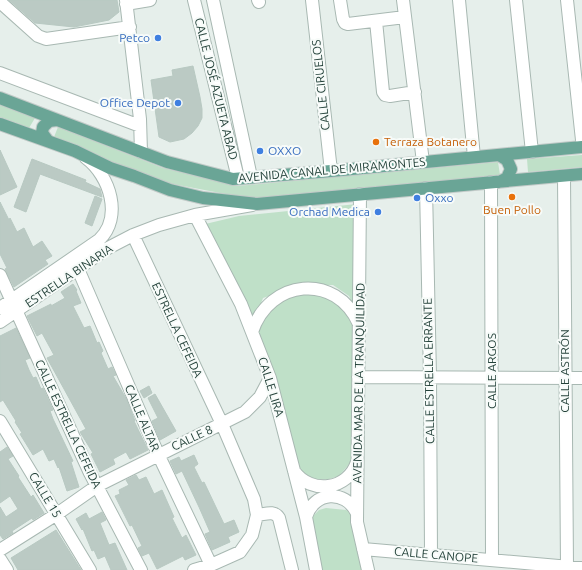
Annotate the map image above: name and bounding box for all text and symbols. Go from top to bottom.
street label: CALLE JOSÉ AZUETA ABAD [193,16,240,161]
place label: Petco [119,31,150,44]
marker: Petco [153,33,163,43]
street label: CALLE CIRUELOS [309,39,332,131]
place label: Office Depot [100,96,170,109]
marker: Office Depot [173,98,183,108]
place label: Terraza Botanero [384,135,477,148]
marker: Terraza Botanero [371,137,381,147]
place label: OXXO [268,144,301,157]
marker: OXXO [255,146,265,156]
street label: AVENIDA CANAL DE MIRAMONTES [238,155,426,184]
place label: Oxxo [425,191,454,204]
marker: Buen Pollo [507,192,517,202]
marker: Oxxo [412,193,422,203]
place label: Buen Pollo [483,203,541,216]
place label: Orchad Medica [289,205,370,218]
marker: Orchad Medica [373,207,383,217]
street label: ESTRELLA BINARIA [23,241,115,310]
street label: ESTRELLA CEFEIDA [150,280,205,380]
street label: AVENIDA MAR DE LA TRANQUILIDAD [350,283,367,483]
street label: CALLE ESTRELLA ERRANTE [421,298,436,444]
street label: CALLE ASTRÓN [558,329,571,413]
street label: CALLE ARGOS [485,333,498,409]
street label: CALLE LIRA [256,355,287,419]
street label: CALLE ESTRELLA CEFEIDA [33,357,104,490]
street label: CALLE ALTAR [123,383,163,454]
street label: CALLE 8 [169,422,215,453]
street label: CALLE 15 [27,470,64,520]
street label: CALLE CANOPE [393,544,479,565]

